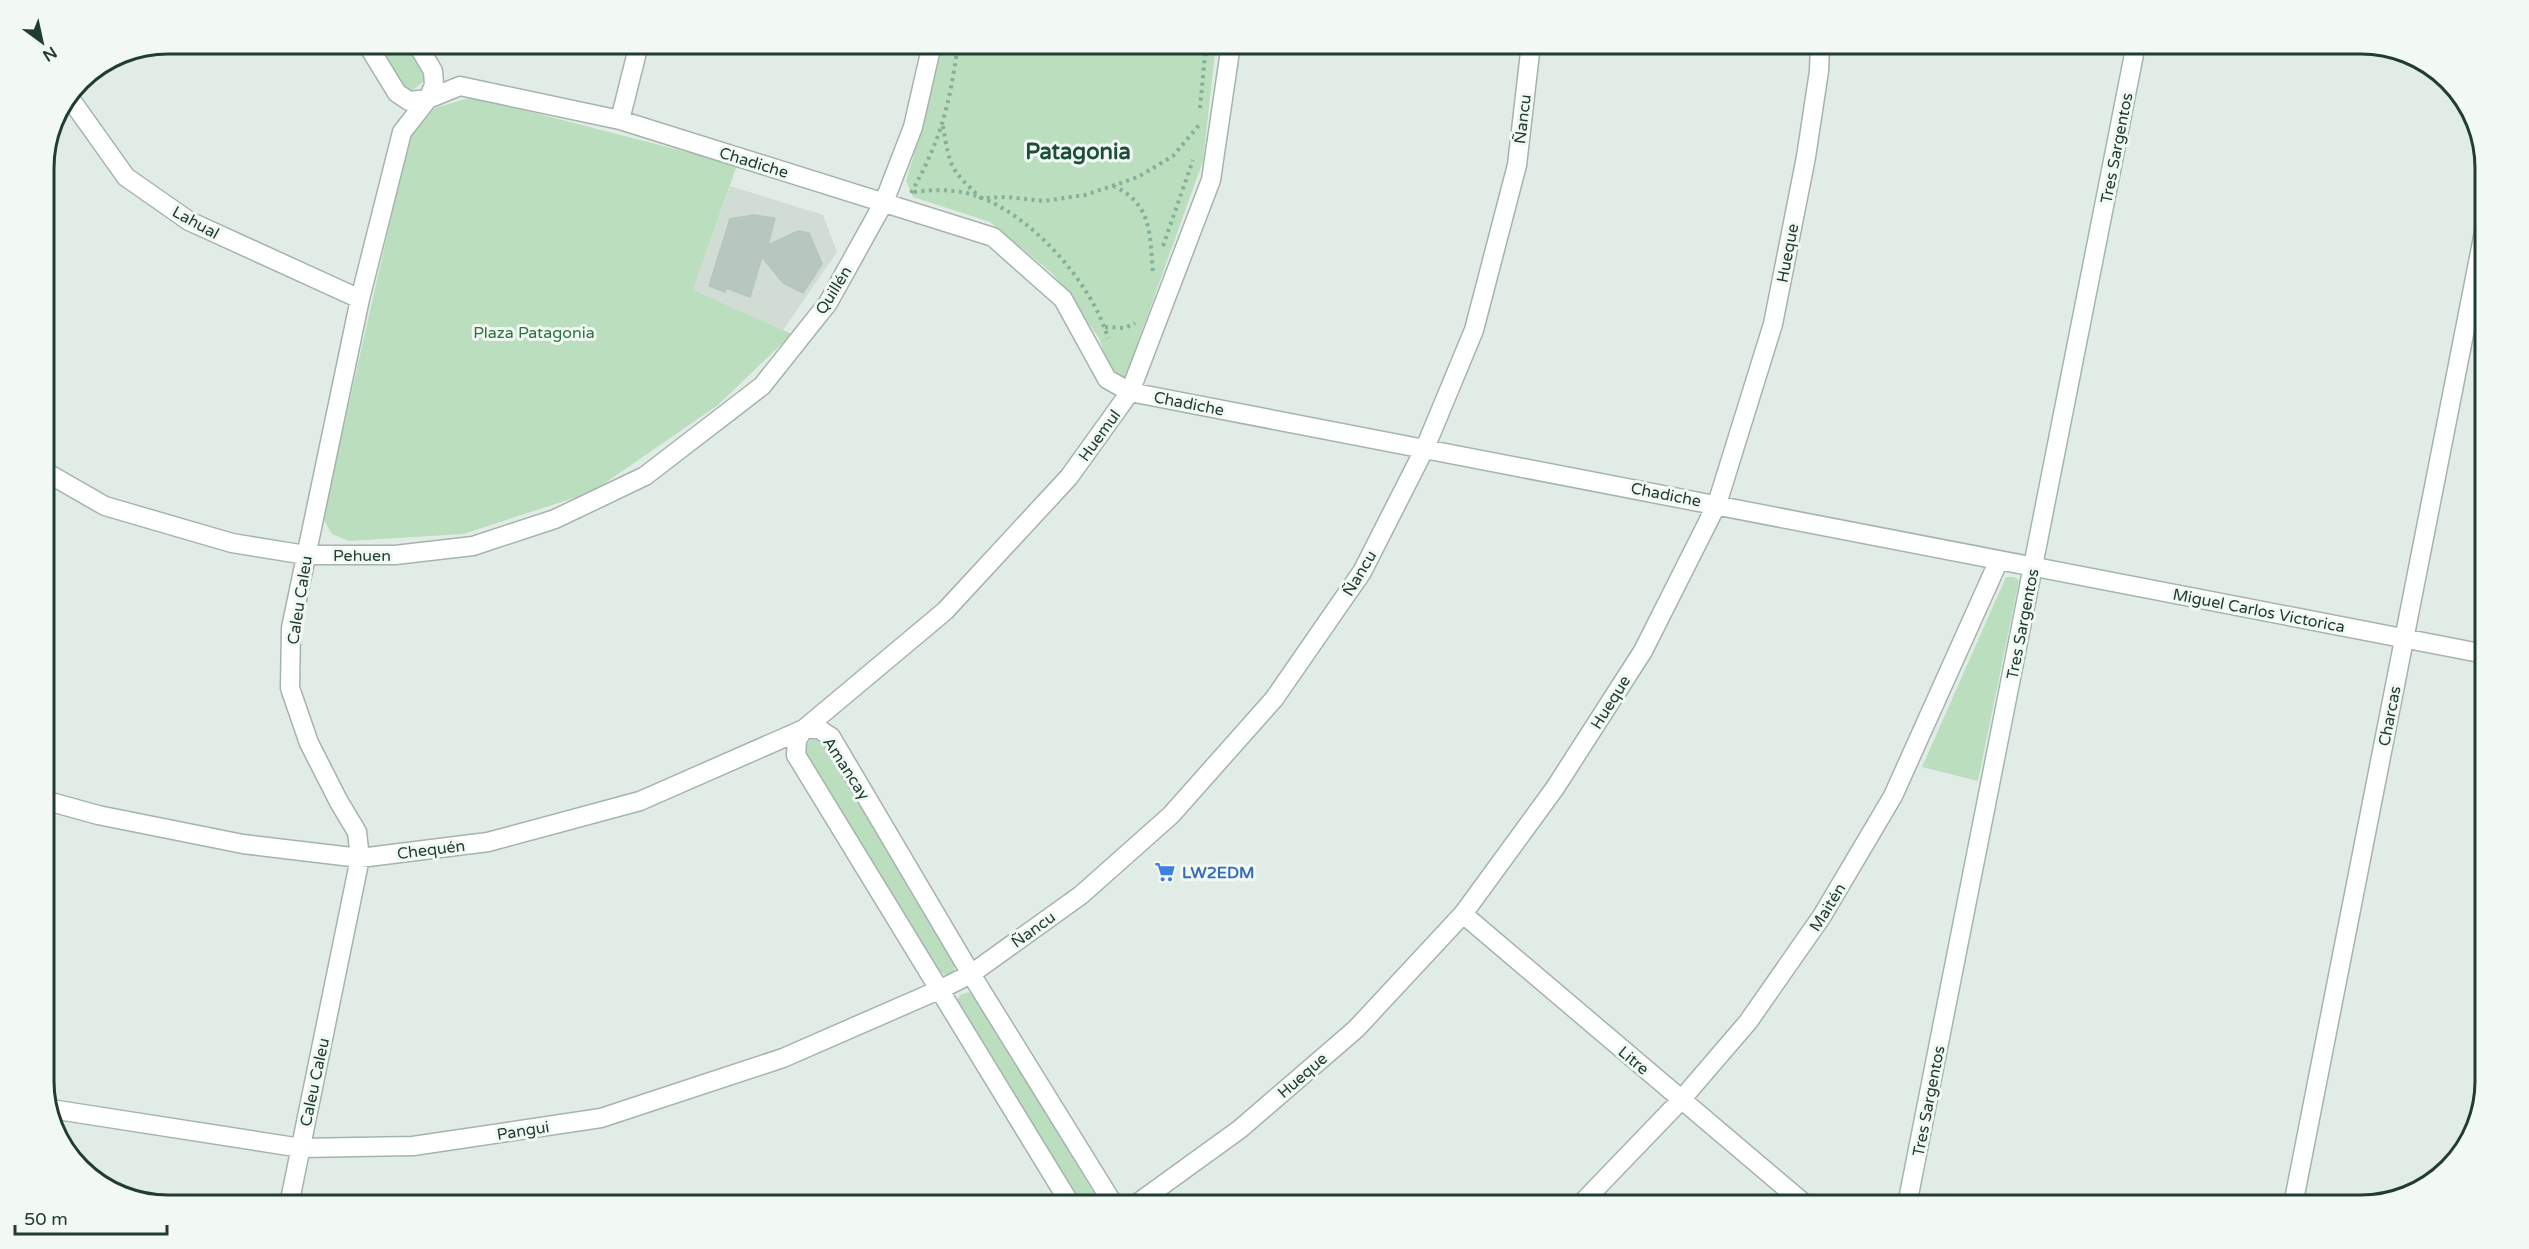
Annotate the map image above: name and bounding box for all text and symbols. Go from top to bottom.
north arrow [12,12,72,72]
text: N [39,42,60,66]
street label: Tres Sargentos [2096,91,2138,205]
street label: Ñancu [1510,93,1536,145]
district label: Patagonia [1025,139,1131,165]
street label: Chadiche [717,143,791,183]
street label: Lahual [169,202,222,244]
street label: Hueque [1772,222,1803,284]
street label: Quillén [811,263,856,318]
park label: Plaza Patagonia [473,323,595,343]
street label: Chadiche [1152,387,1226,421]
street label: Huemul [1074,406,1125,465]
street label: Chadiche [1629,478,1703,512]
street label: Pehuen [333,546,391,566]
street label: Ñancu [1338,547,1381,600]
street label: Caleu Caleu [283,554,317,646]
street label: Tres Sargentos [2002,567,2044,681]
street label: Miguel Carlos Victorica [2171,584,2347,637]
street label: Hueque [1587,672,1635,733]
street label: Charcas [2374,684,2406,748]
street label: Amancay [818,733,874,804]
street label: Chequén [396,836,466,864]
supermarket icon: LW2EDM [1153,860,1177,884]
place label: LW2EDM [1182,863,1254,883]
street label: Maitén [1805,880,1850,935]
street label: Ñancu [1008,907,1060,953]
street label: Caleu Caleu [296,1036,334,1128]
street label: Litre [1614,1042,1653,1079]
street label: Tres Sargentos [1908,1044,1950,1158]
street label: Hueque [1274,1049,1332,1103]
street label: Pangui [495,1117,551,1145]
scale bar [15,1198,166,1236]
text: 50 m [24,1208,68,1230]

